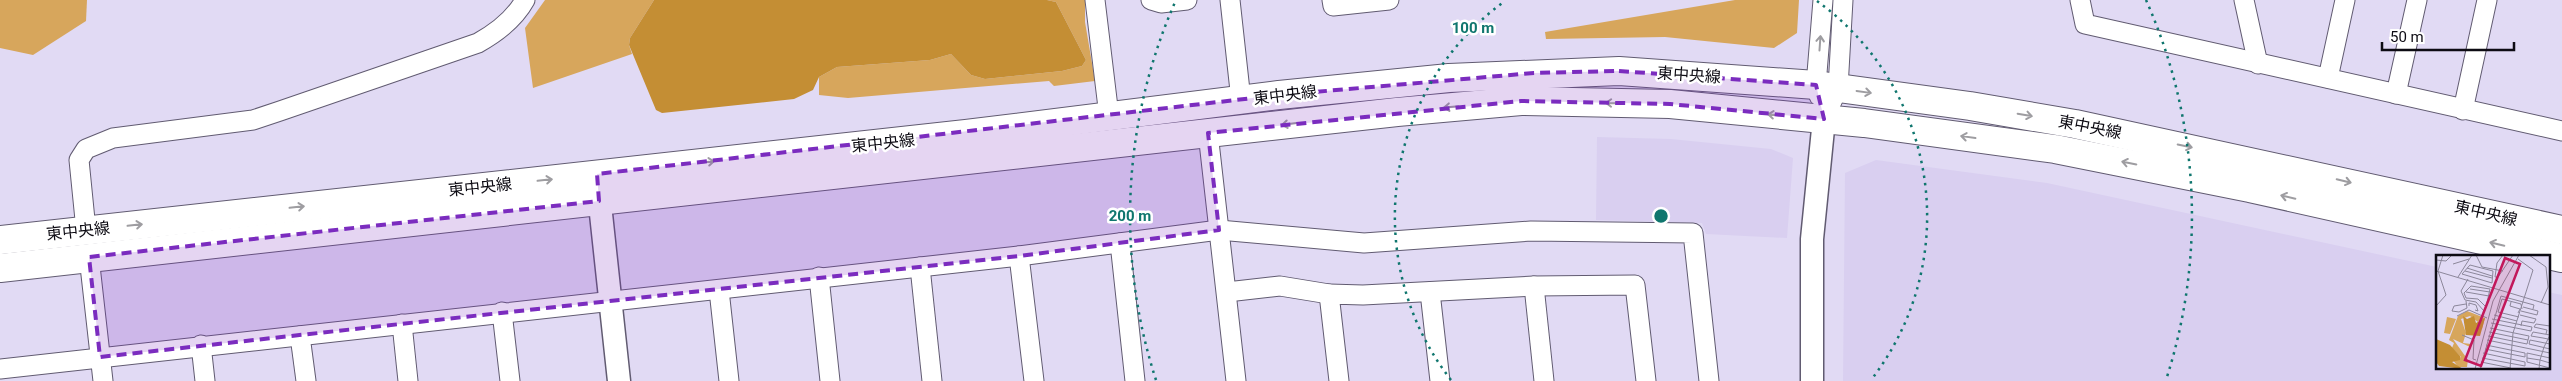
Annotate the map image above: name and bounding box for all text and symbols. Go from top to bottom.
text: 100 m [1452,19,1494,37]
scale bar [2382,20,2514,52]
text: 50 m [2390,28,2424,46]
one-way arrow [1816,35,1825,51]
street label: 東中央線 [1656,63,1722,87]
street label: 東中央線 [1252,82,1318,108]
one-way arrow [1856,87,1872,97]
one-way arrow [1605,99,1621,108]
one-way arrow [1443,103,1459,112]
one-way arrow [1767,110,1783,119]
one-way arrow [2017,111,2033,121]
street label: 東中央線 [2057,112,2123,142]
one-way arrow [1282,119,1298,129]
street label: 東中央線 [850,130,916,156]
one-way arrow [1961,132,1977,142]
one-way arrow [2176,142,2192,152]
one-way arrow [699,157,715,167]
one-way arrow [2121,158,2137,168]
street label: 東中央線 [447,174,513,200]
one-way arrow [537,175,553,185]
one-way arrow [2335,177,2351,186]
one-way arrow [2280,192,2296,201]
street label: 東中央線 [2453,197,2519,229]
one-way arrow [289,202,305,212]
text: 200 m [1109,207,1151,225]
centre of rings [1652,207,1670,225]
street label: 東中央線 [45,218,111,244]
one-way arrow [127,220,143,230]
one-way arrow [2490,239,2506,248]
inset map [2436,255,2550,368]

